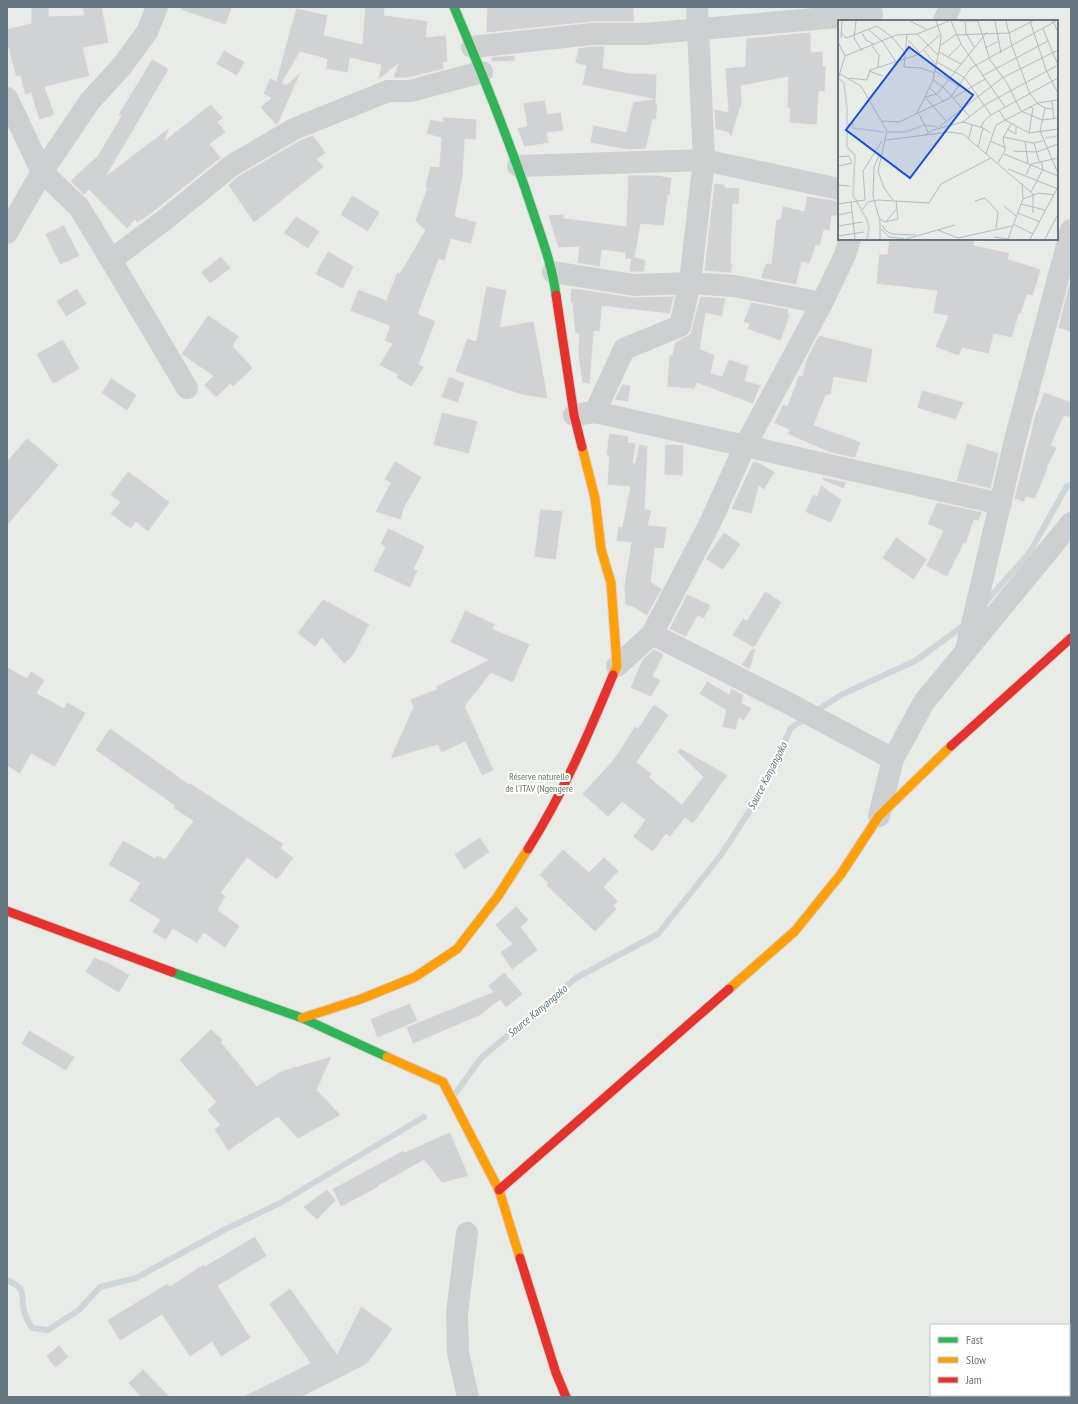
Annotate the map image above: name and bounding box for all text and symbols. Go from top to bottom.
inset map [838,20,1058,240]
water label: Source Kanyangoko [744,739,791,812]
park label: Réserve naturelle de l'ITAV (Ngengere [505,770,573,795]
water label: Source Kanyangoko [504,981,571,1040]
legend [930,1324,1070,1396]
text: Fast [966,1332,984,1347]
text: Slow [966,1352,987,1367]
text: Jam [965,1372,982,1387]

